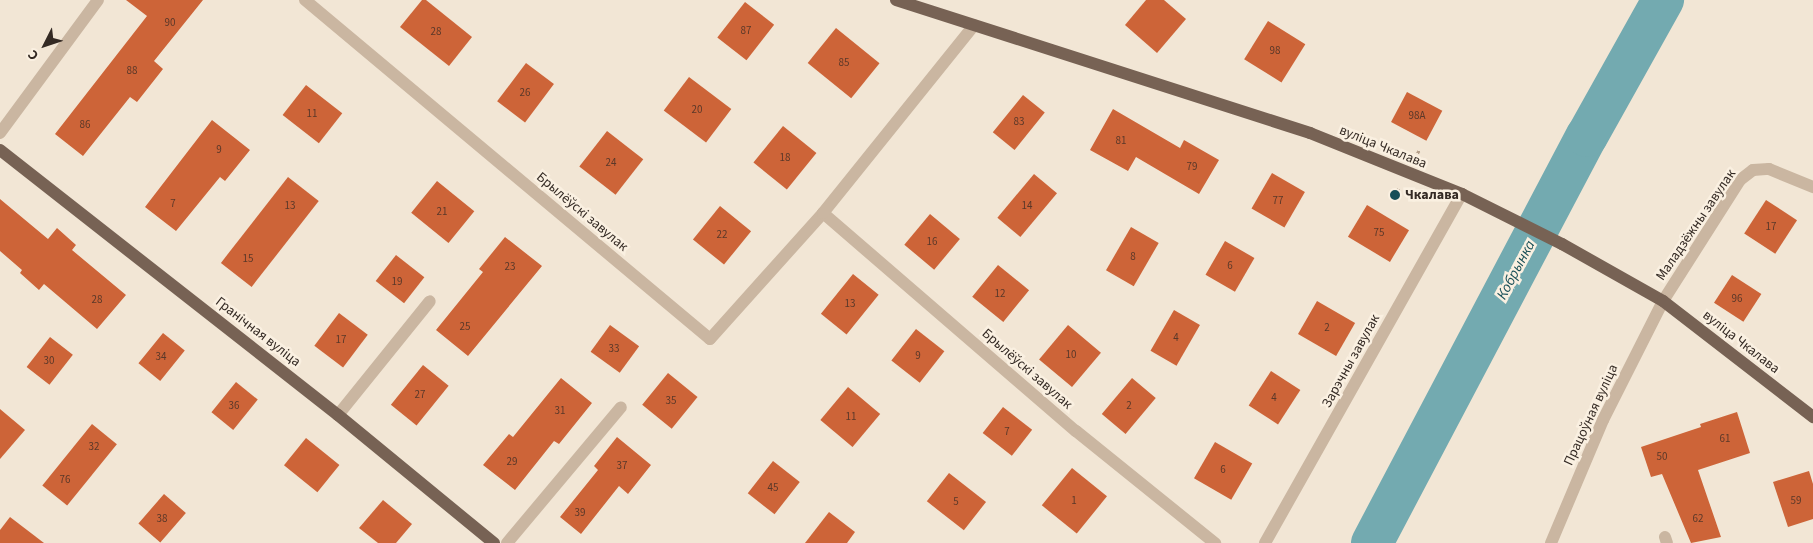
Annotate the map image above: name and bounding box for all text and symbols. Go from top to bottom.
house number: 90 [165,16,175,30]
north arrow [20,20,70,70]
house number: 87 [741,24,751,38]
house number: 28 [431,25,441,39]
house number: 98 [1270,44,1280,58]
text: С [23,45,44,64]
house number: 85 [839,56,849,70]
house number: 88 [127,64,137,78]
house number: 26 [520,86,530,100]
house number: 20 [692,103,702,117]
house number: 11 [307,107,317,121]
house number: 98А [1409,109,1425,123]
house number: 83 [1014,115,1024,129]
house number: 86 [80,118,90,132]
street label: вуліца Чкалава [1337,122,1429,172]
house number: 81 [1116,134,1126,148]
house number: 9 [216,143,222,157]
house number: 18 [780,151,790,165]
house number: 24 [606,156,616,170]
house number: 79 [1187,160,1197,174]
street label: Маладзёжны завулак [1653,166,1739,284]
street label: Брылёўскі завулак [533,169,631,255]
place label: Чкалава [1405,187,1459,203]
marker: Чкалава [1389,189,1401,201]
house number: 77 [1273,194,1283,208]
house number: 7 [170,197,176,211]
house number: 13 [285,199,295,213]
house number: 14 [1022,199,1032,213]
house number: 21 [437,205,447,219]
house number: 17 [1766,220,1776,234]
house number: 75 [1374,226,1384,240]
house number: 22 [717,228,727,242]
house number: 16 [927,235,937,249]
water label: Кобрынка [1493,237,1539,303]
house number: 8 [1130,250,1136,264]
house number: 15 [243,252,253,266]
house number: 6 [1227,259,1233,273]
house number: 23 [505,260,515,274]
house number: 19 [392,275,402,289]
house number: 12 [995,287,1005,301]
house number: 96 [1732,292,1742,306]
house number: 28 [92,293,102,307]
street label: Гранічная вуліца [212,294,304,370]
house number: 13 [845,297,855,311]
street label: вуліца Чкалава [1699,307,1783,377]
street label: Зарэчны завулак [1318,311,1384,411]
house number: 25 [460,320,470,334]
house number: 2 [1324,321,1330,335]
street label: Брылёўскі завулак [978,325,1076,413]
house number: 4 [1173,331,1179,345]
house number: 17 [336,333,346,347]
house number: 33 [609,342,619,356]
house number: 10 [1066,348,1076,362]
house number: 9 [915,349,921,363]
house number: 34 [156,350,166,364]
house number: 30 [44,354,54,368]
street label: Працоўная вуліца [1560,362,1622,468]
house number: 27 [415,388,425,402]
house number: 4 [1271,391,1277,405]
house number: 35 [666,394,676,408]
house number: 36 [229,399,239,413]
house number: 2 [1126,399,1132,413]
house number: 31 [555,404,565,418]
house number: 11 [846,410,856,424]
house number: 7 [1004,425,1010,439]
house number: 61 [1720,432,1730,446]
house number: 32 [89,440,99,454]
house number: 50 [1657,450,1667,464]
house number: 29 [507,455,517,469]
house number: 37 [617,459,627,473]
house number: 6 [1220,463,1226,477]
house number: 76 [60,473,70,487]
house number: 45 [768,481,778,495]
house number: 1 [1071,494,1077,508]
house number: 59 [1791,494,1801,508]
house number: 5 [953,495,959,509]
house number: 39 [575,506,585,520]
house number: 38 [157,512,167,526]
house number: 62 [1693,512,1703,526]

